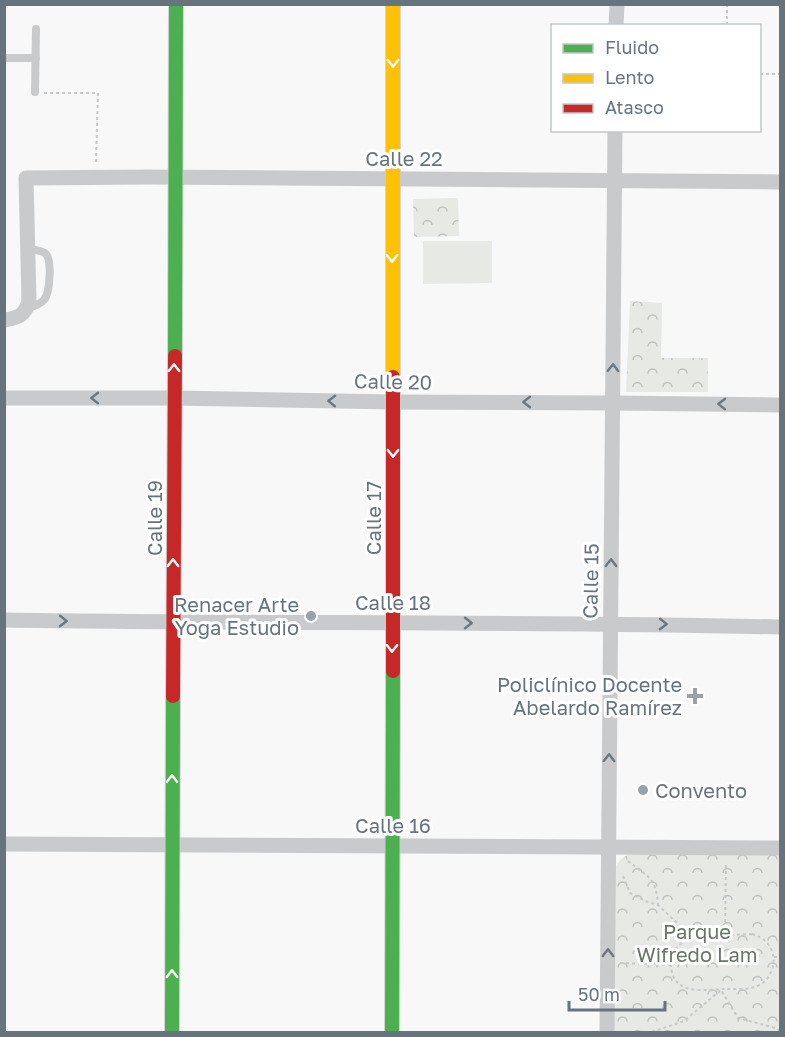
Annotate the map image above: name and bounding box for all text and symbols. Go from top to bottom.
legend [551,24,761,132]
text: Fluido [605,36,659,58]
one-way arrow [387,58,399,67]
text: Lento [605,66,654,88]
text: Atasco [605,96,664,118]
street label: Calle 22 [365,146,443,170]
one-way arrow [386,253,398,262]
one-way arrow [168,364,180,373]
one-way arrow [607,364,619,373]
street label: Calle 20 [354,368,432,394]
one-way arrow [91,392,100,404]
one-way arrow [328,395,337,407]
one-way arrow [523,396,532,408]
one-way arrow [718,398,727,410]
one-way arrow [387,448,399,457]
street label: Calle 19 [142,480,166,556]
street label: Calle 17 [361,481,385,555]
street label: Calle 15 [577,543,603,619]
one-way arrow [167,559,179,568]
one-way arrow [605,559,617,568]
street label: Calle 18 [355,590,431,614]
place label: Renacer Arte Yoga Estudio [174,592,299,639]
marker: Renacer Arte Yoga Estudio [304,609,318,623]
one-way arrow [58,615,67,627]
one-way arrow [463,617,472,629]
one-way arrow [658,618,667,631]
one-way arrow [386,643,399,652]
place label: Policlínico Docente Abelardo Ramírez [497,672,682,719]
marker: Policlínico Docente Abelardo Ramírez [686,687,704,705]
one-way arrow [603,754,615,763]
one-way arrow [166,775,178,784]
place label: Convento [655,778,747,802]
marker: Convento [636,783,650,797]
street label: Calle 16 [355,813,431,837]
park label: Parque Wifredo Lam [637,919,757,966]
one-way arrow [602,949,614,958]
one-way arrow [166,970,178,979]
scale bar [569,974,665,1012]
text: 50 m [578,983,620,1005]

